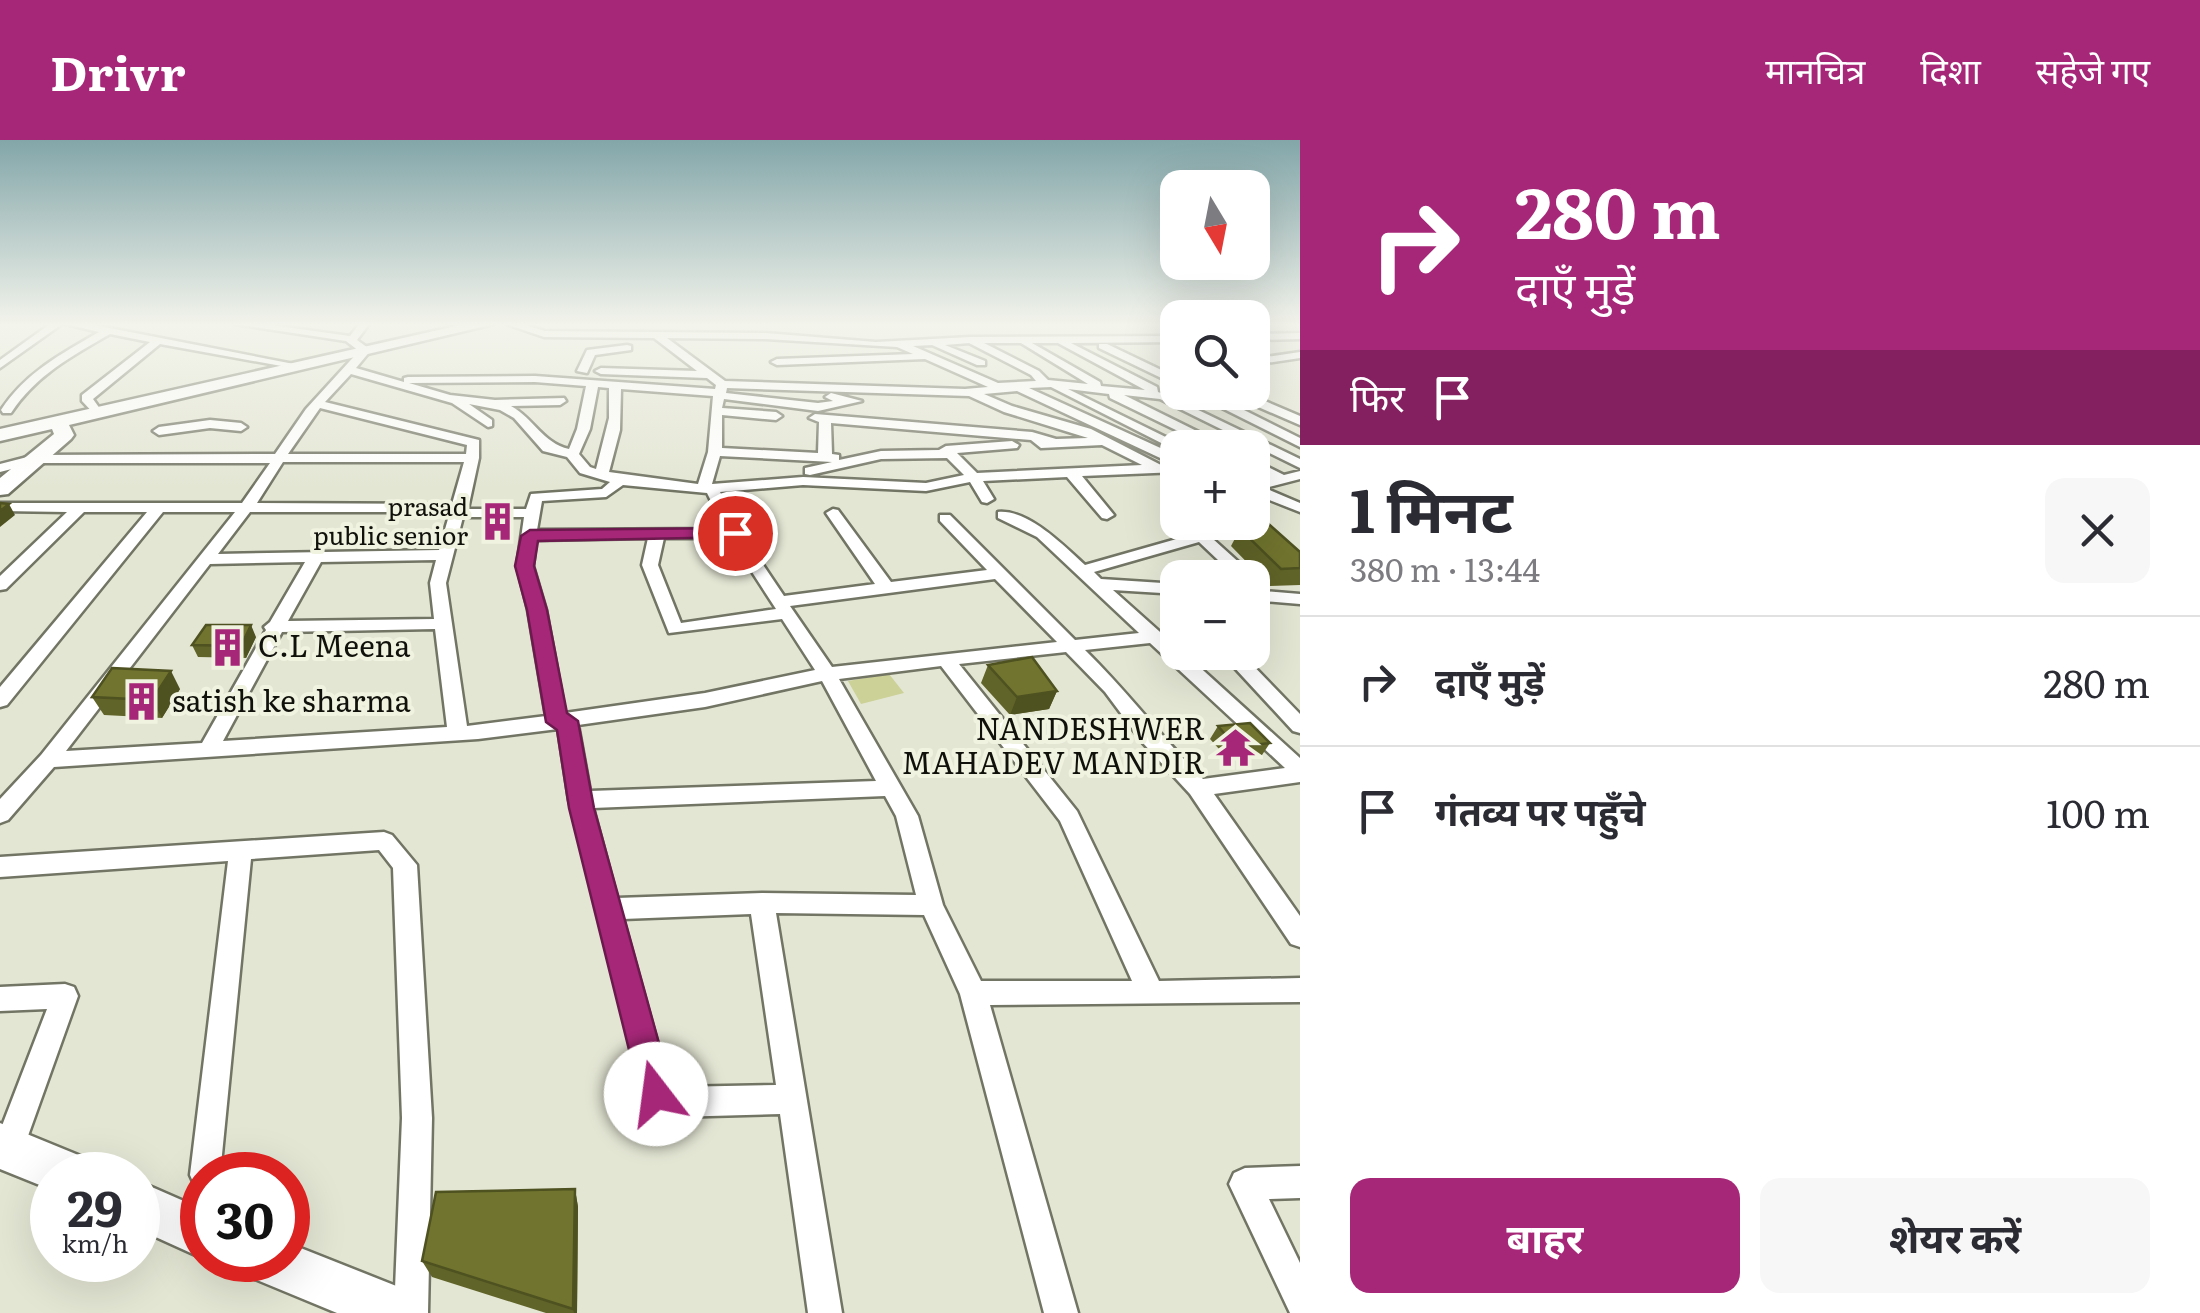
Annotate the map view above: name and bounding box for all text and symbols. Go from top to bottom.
text: Drivr [50,35,185,106]
text: मानचित्र [1765,43,1865,95]
text: दिशा [1920,43,1981,95]
text: सहेजे गए [2036,43,2150,95]
text: 280 m [1515,157,1721,261]
north arrow [1160,170,1270,280]
map controls [1160,170,1270,670]
icon: right [1350,180,1480,310]
text: दाएँ मुड़ें [1515,252,1635,319]
button: search [1160,300,1270,410]
text: फिर [1350,367,1405,424]
icon: arrive [1425,370,1480,425]
button: + [1160,430,1270,540]
text: 1 मिनट [1350,462,1513,551]
button: close [2045,478,2150,583]
place label: prasad public senior [313,487,468,553]
pin [693,491,778,576]
building icon: prasad public senior [477,500,519,542]
icon: arrive [708,506,763,561]
text: 380 m · 13:44 [1350,544,1540,592]
button: − [1160,560,1270,670]
place label: C.L Meena [258,622,411,666]
building icon: C.L Meena [207,626,249,668]
text: दाएँ मुड़ें [1435,651,1545,708]
text: 280 m [2043,653,2150,710]
icon: right [1350,654,1405,709]
place label: satish ke sharma [172,677,411,721]
building icon: satish ke sharma [121,681,163,723]
place label: NANDESHWER MAHADEV MANDIR [902,705,1205,783]
temple icon: NANDESHWER MAHADEV MANDIR [1214,726,1256,768]
text: गंतव्य पर पहुँचे [1435,781,1646,838]
text: 100 m [2046,783,2150,840]
icon: arrive [1350,784,1405,839]
position arrow [604,1042,708,1146]
speed limit sign: 30 [180,1152,310,1282]
text: 29 [67,1168,123,1242]
button: बाहर [1350,1178,1740,1293]
button: शेयर करें [1760,1178,2150,1293]
text: km/h [62,1224,128,1261]

